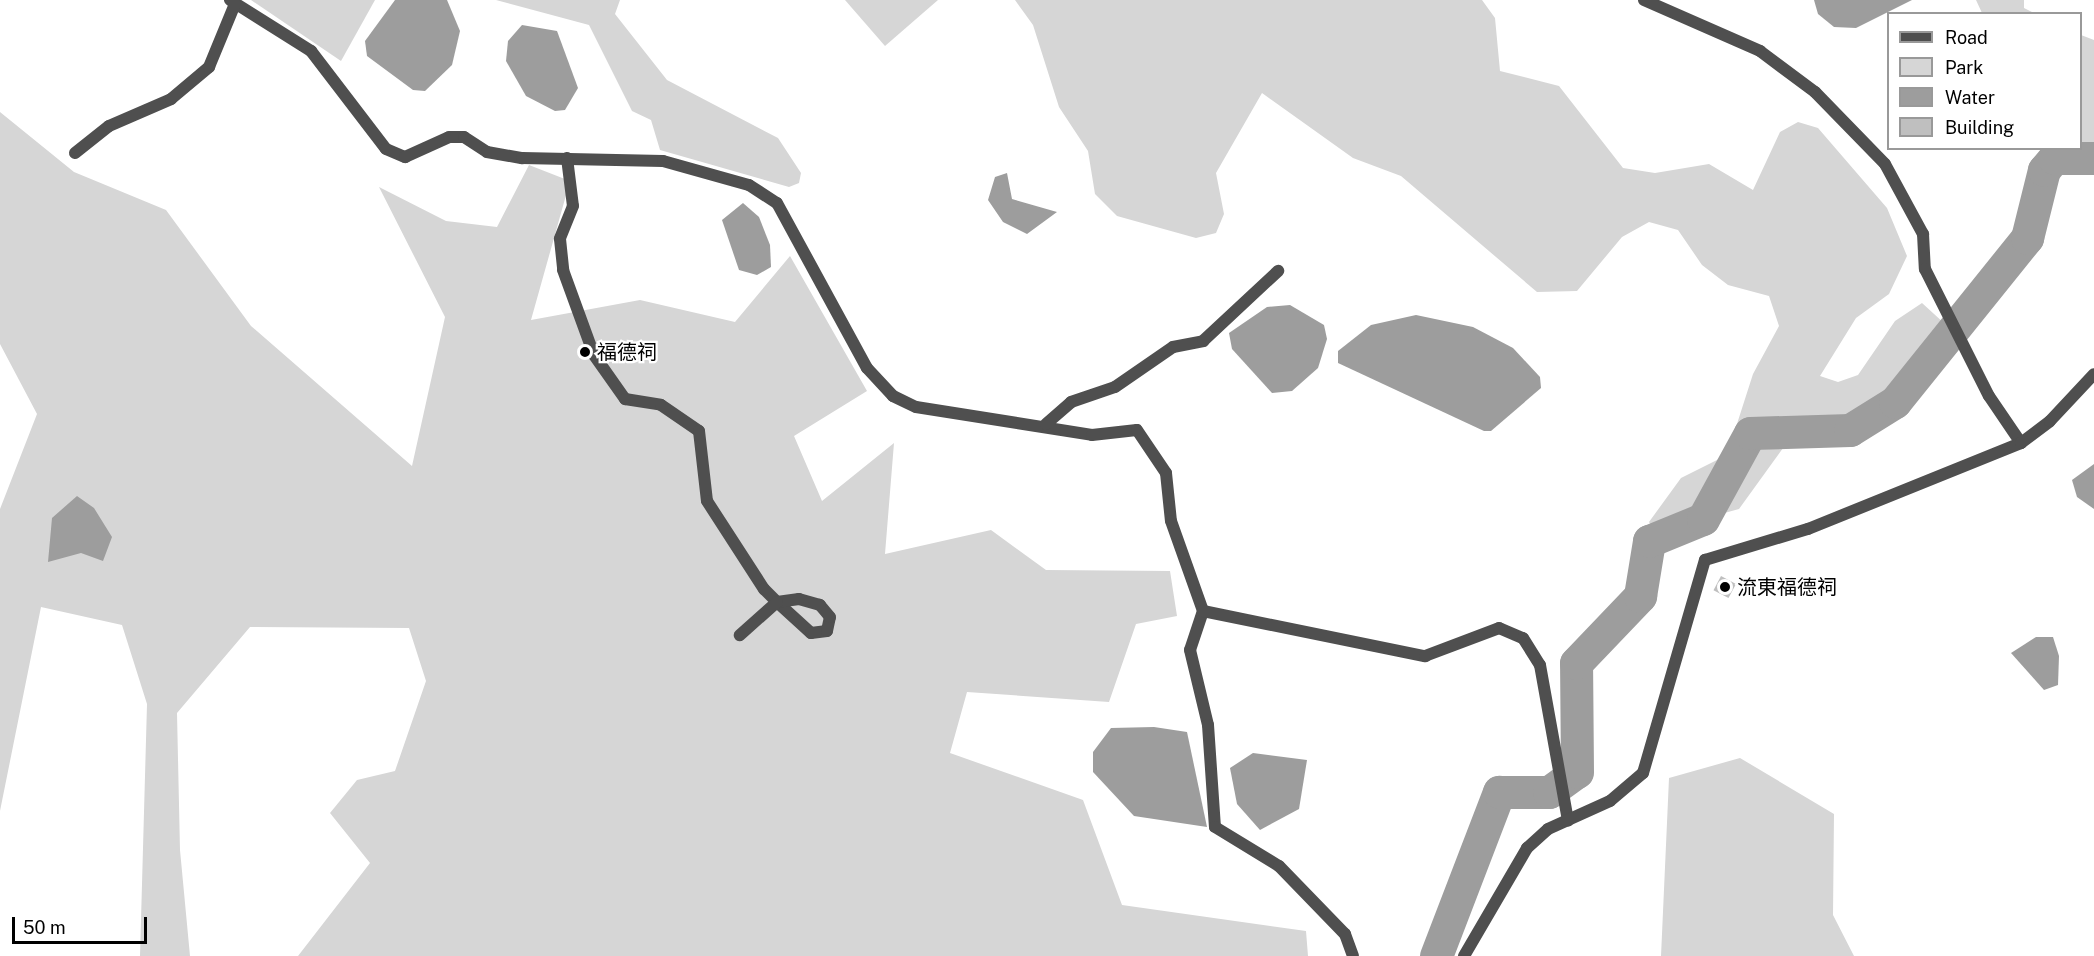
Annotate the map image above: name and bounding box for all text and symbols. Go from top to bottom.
legend [1887,12,2082,150]
text: Road [1945,27,1988,48]
text: Park [1945,57,1983,78]
text: Water [1945,87,1995,108]
text: Building [1945,117,2014,138]
place label: 福德祠 [597,340,657,364]
marker: 福德祠 [578,345,592,359]
place label: 流東福德祠 [1737,575,1837,599]
marker: 流東福德祠 [1718,580,1732,594]
scale bar [15,905,150,943]
text: 50 m [23,917,66,938]

